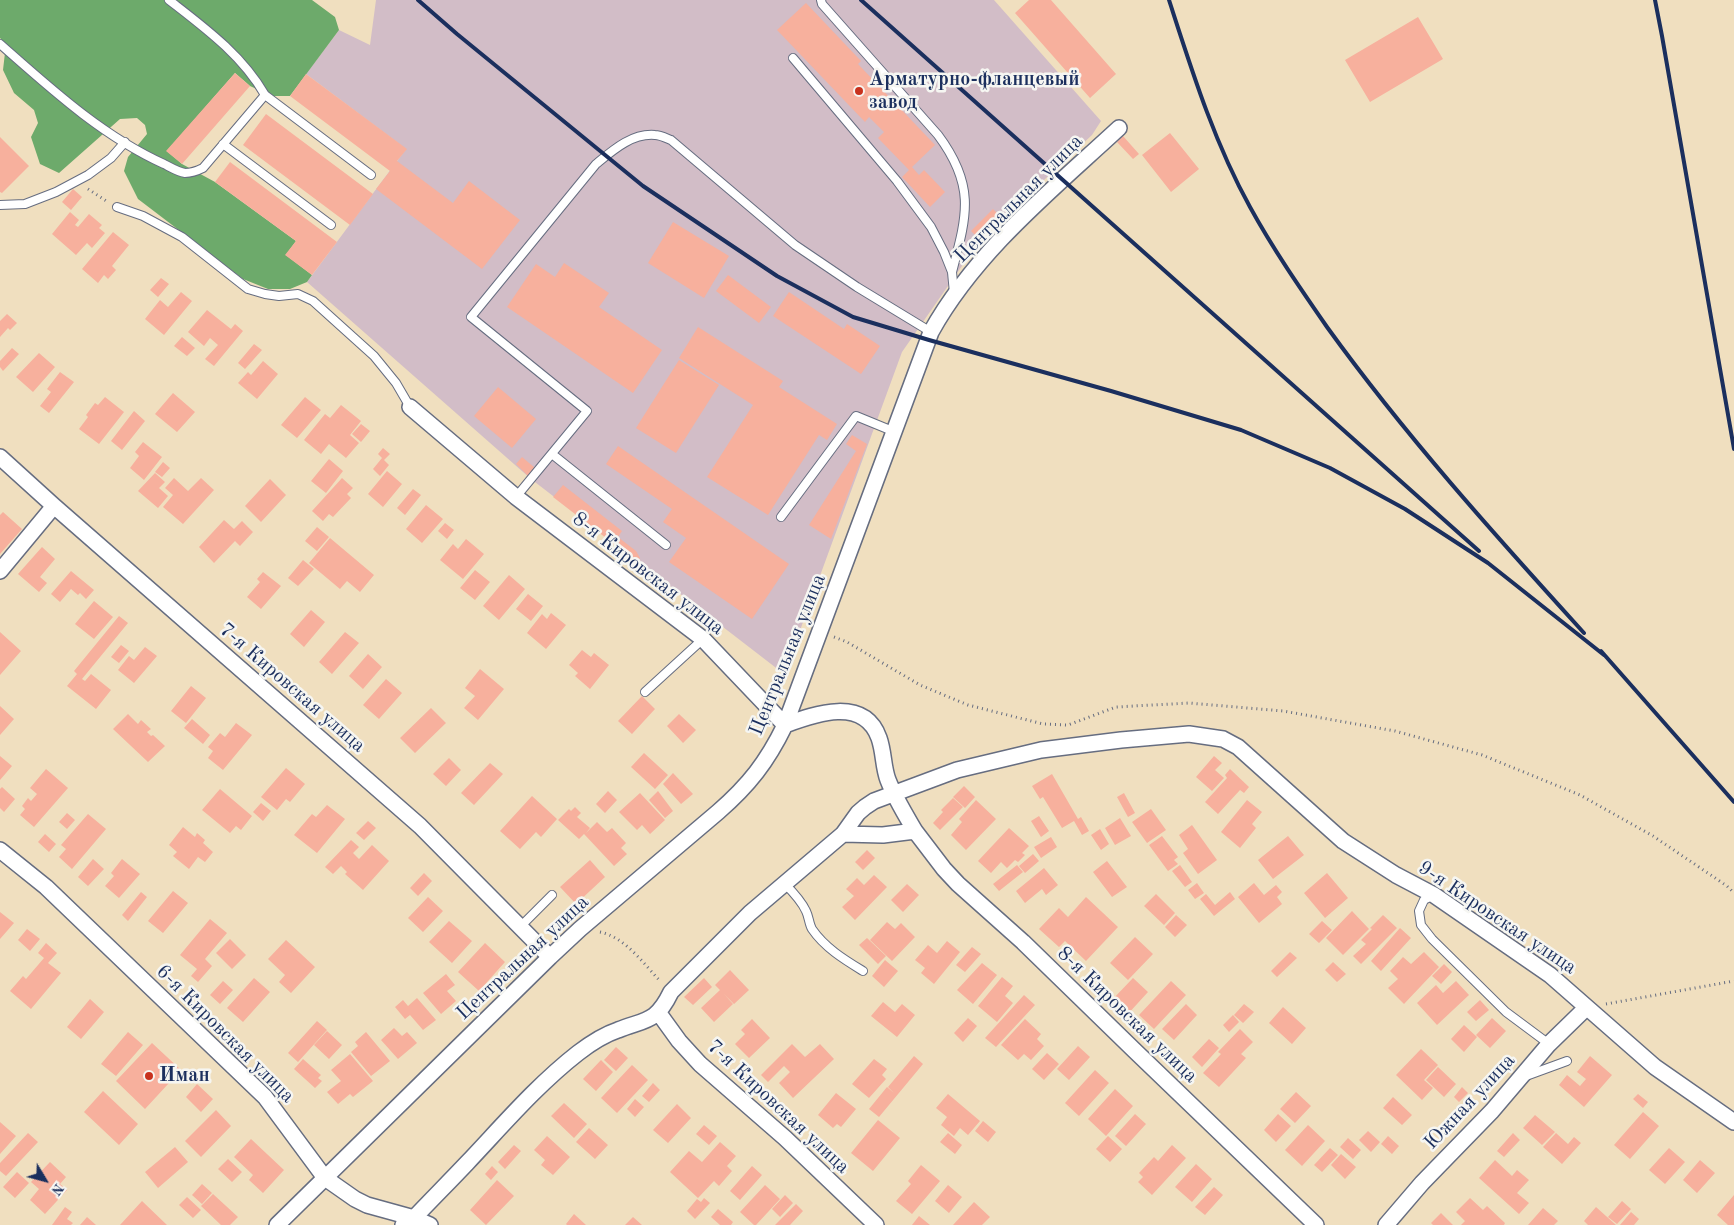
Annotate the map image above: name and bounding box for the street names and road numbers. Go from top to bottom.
street label: Центральная улица [950,130,1088,268]
street label: 8-я Кировская улица [567,507,729,641]
street label: Центральная улица [745,571,831,739]
street label: 7-я Кировская улица [214,618,370,758]
street label: 9-я Кировская улица [1413,856,1581,980]
street label: Центральная улица [452,891,594,1025]
street label: 8-я Кировская улица [1052,942,1202,1088]
street label: 6-я Кировская улица [151,960,299,1108]
street label: 7-я Кировская улица [702,1035,854,1179]
street label: Южная улица [1419,1049,1521,1155]

